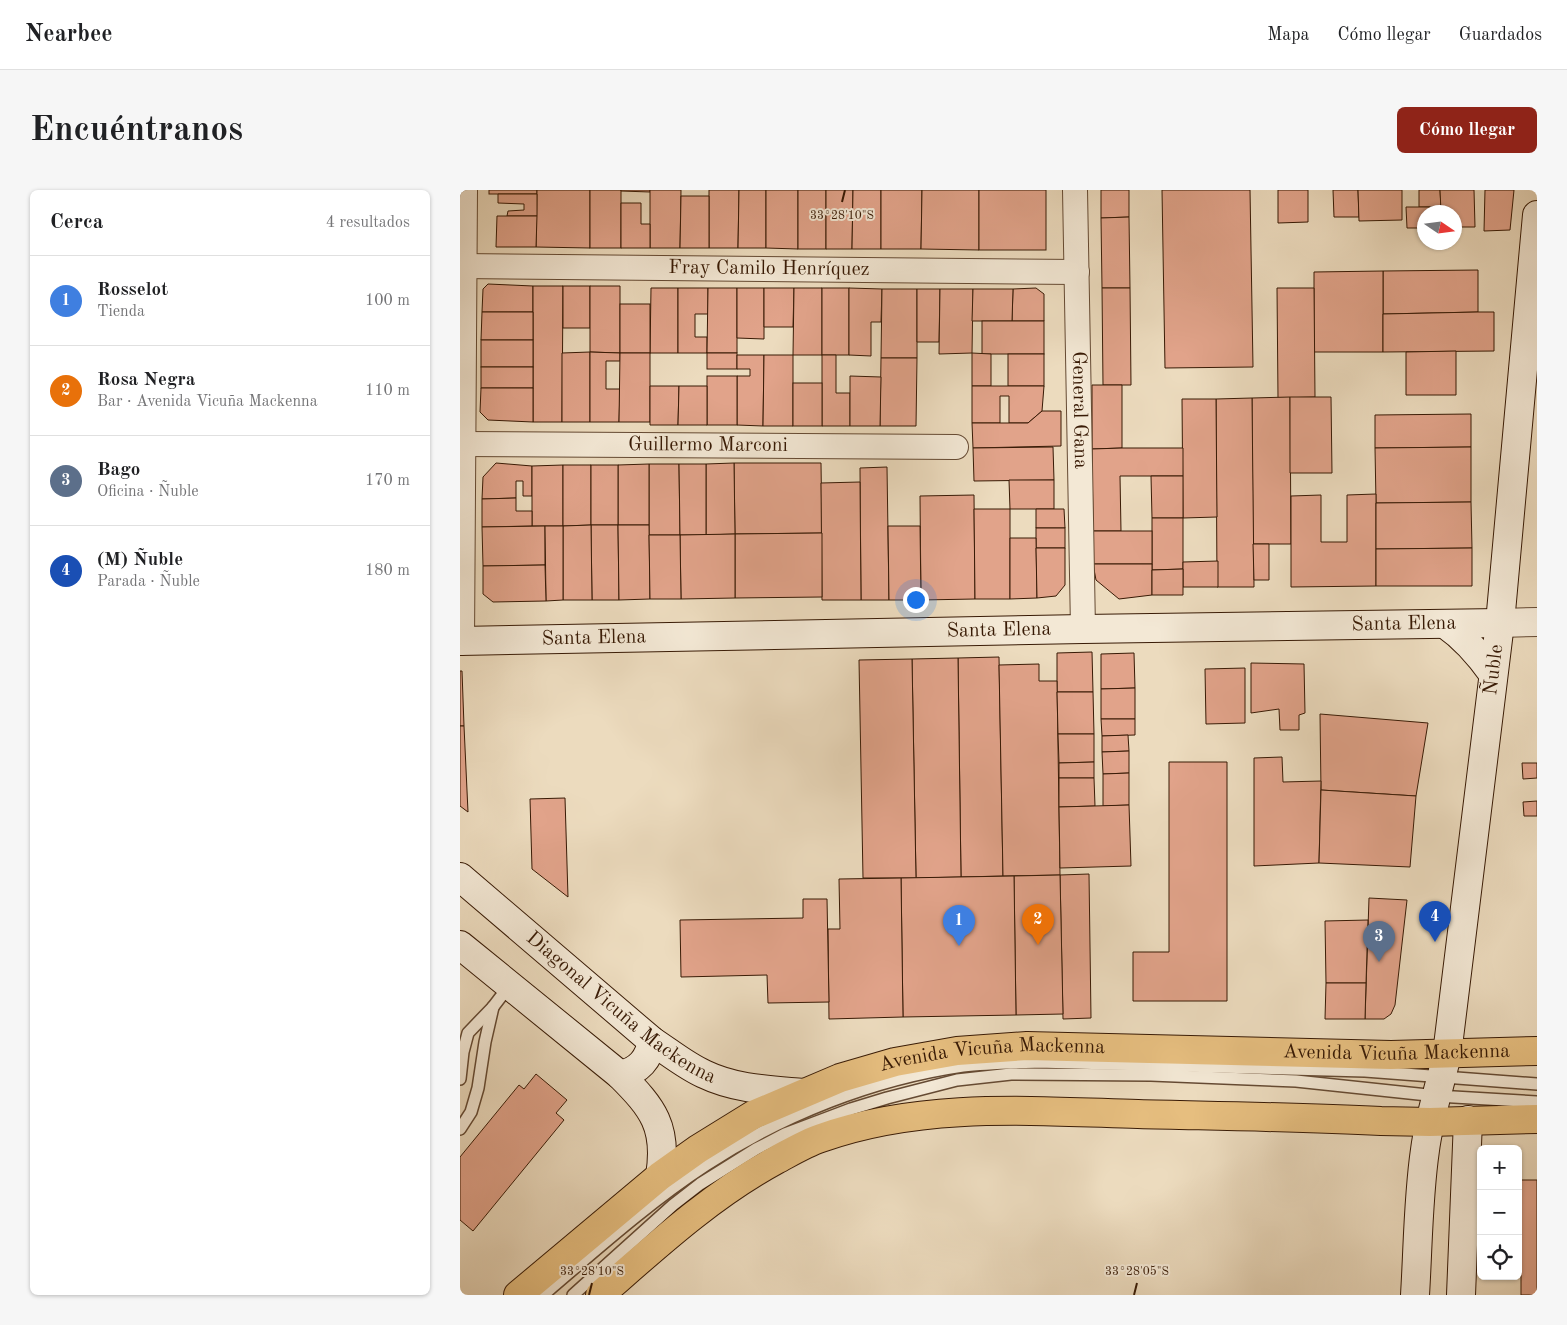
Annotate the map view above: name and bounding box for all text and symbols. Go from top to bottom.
text: Nearbee [25,23,113,47]
text: Mapa [1267,26,1309,44]
text: Cómo llegar [1337,26,1431,44]
text: Guardados [1459,26,1542,44]
button: Cómo llegar [1397,107,1537,153]
text: Encuéntranos [30,113,243,148]
north arrow [1417,205,1462,250]
text: 33°28'10"S [810,210,874,222]
text: Cerca [50,212,103,233]
text: 4 resultados [326,215,410,231]
street label: Fray Camilo Henríquez [668,258,870,280]
text: Rosselot [97,281,168,300]
text: 1 [61,293,71,309]
text: 100 m [365,293,410,309]
text: Tienda [97,304,145,320]
street label: General Gana [1068,351,1090,469]
text: Rosa Negra [97,371,196,390]
text: 2 [61,383,71,399]
text: 110 m [365,383,410,399]
text: Bar · Avenida Vicuña Mackenna [97,394,318,410]
street label: Guillermo Marconi [628,435,788,456]
text: Bago [97,461,140,480]
text: 3 [61,473,71,489]
text: 170 m [365,473,410,489]
text: Oficina · Ñuble [97,484,199,500]
text: (M) Ñuble [97,551,183,570]
text: 4 [61,563,71,579]
text: 180 m [365,563,410,579]
text: Parada · Ñuble [97,574,200,590]
your location [903,587,929,613]
street label: Santa Elena [1351,614,1456,635]
street label: Santa Elena [946,620,1052,642]
street label: Santa Elena [541,627,647,649]
street label: Ñuble [1477,643,1507,696]
pin: 4 [1419,901,1451,942]
pin: 2 [1022,904,1054,945]
pin: 1 [943,905,975,946]
pin: 3 [1363,921,1395,962]
street label: Diagonal Vicuña Mackenna [522,928,719,1088]
street label: Avenida Vicuña Mackenna [877,1035,1105,1076]
street label: Avenida Vicuña Mackenna [1283,1042,1510,1065]
map controls [1477,1145,1522,1280]
button: + [1477,1145,1522,1190]
button: − [1477,1190,1522,1235]
button: locate [1477,1235,1522,1280]
text: 33°28'05"S [1105,1265,1169,1278]
text: 33°28'10"S [560,1266,624,1278]

